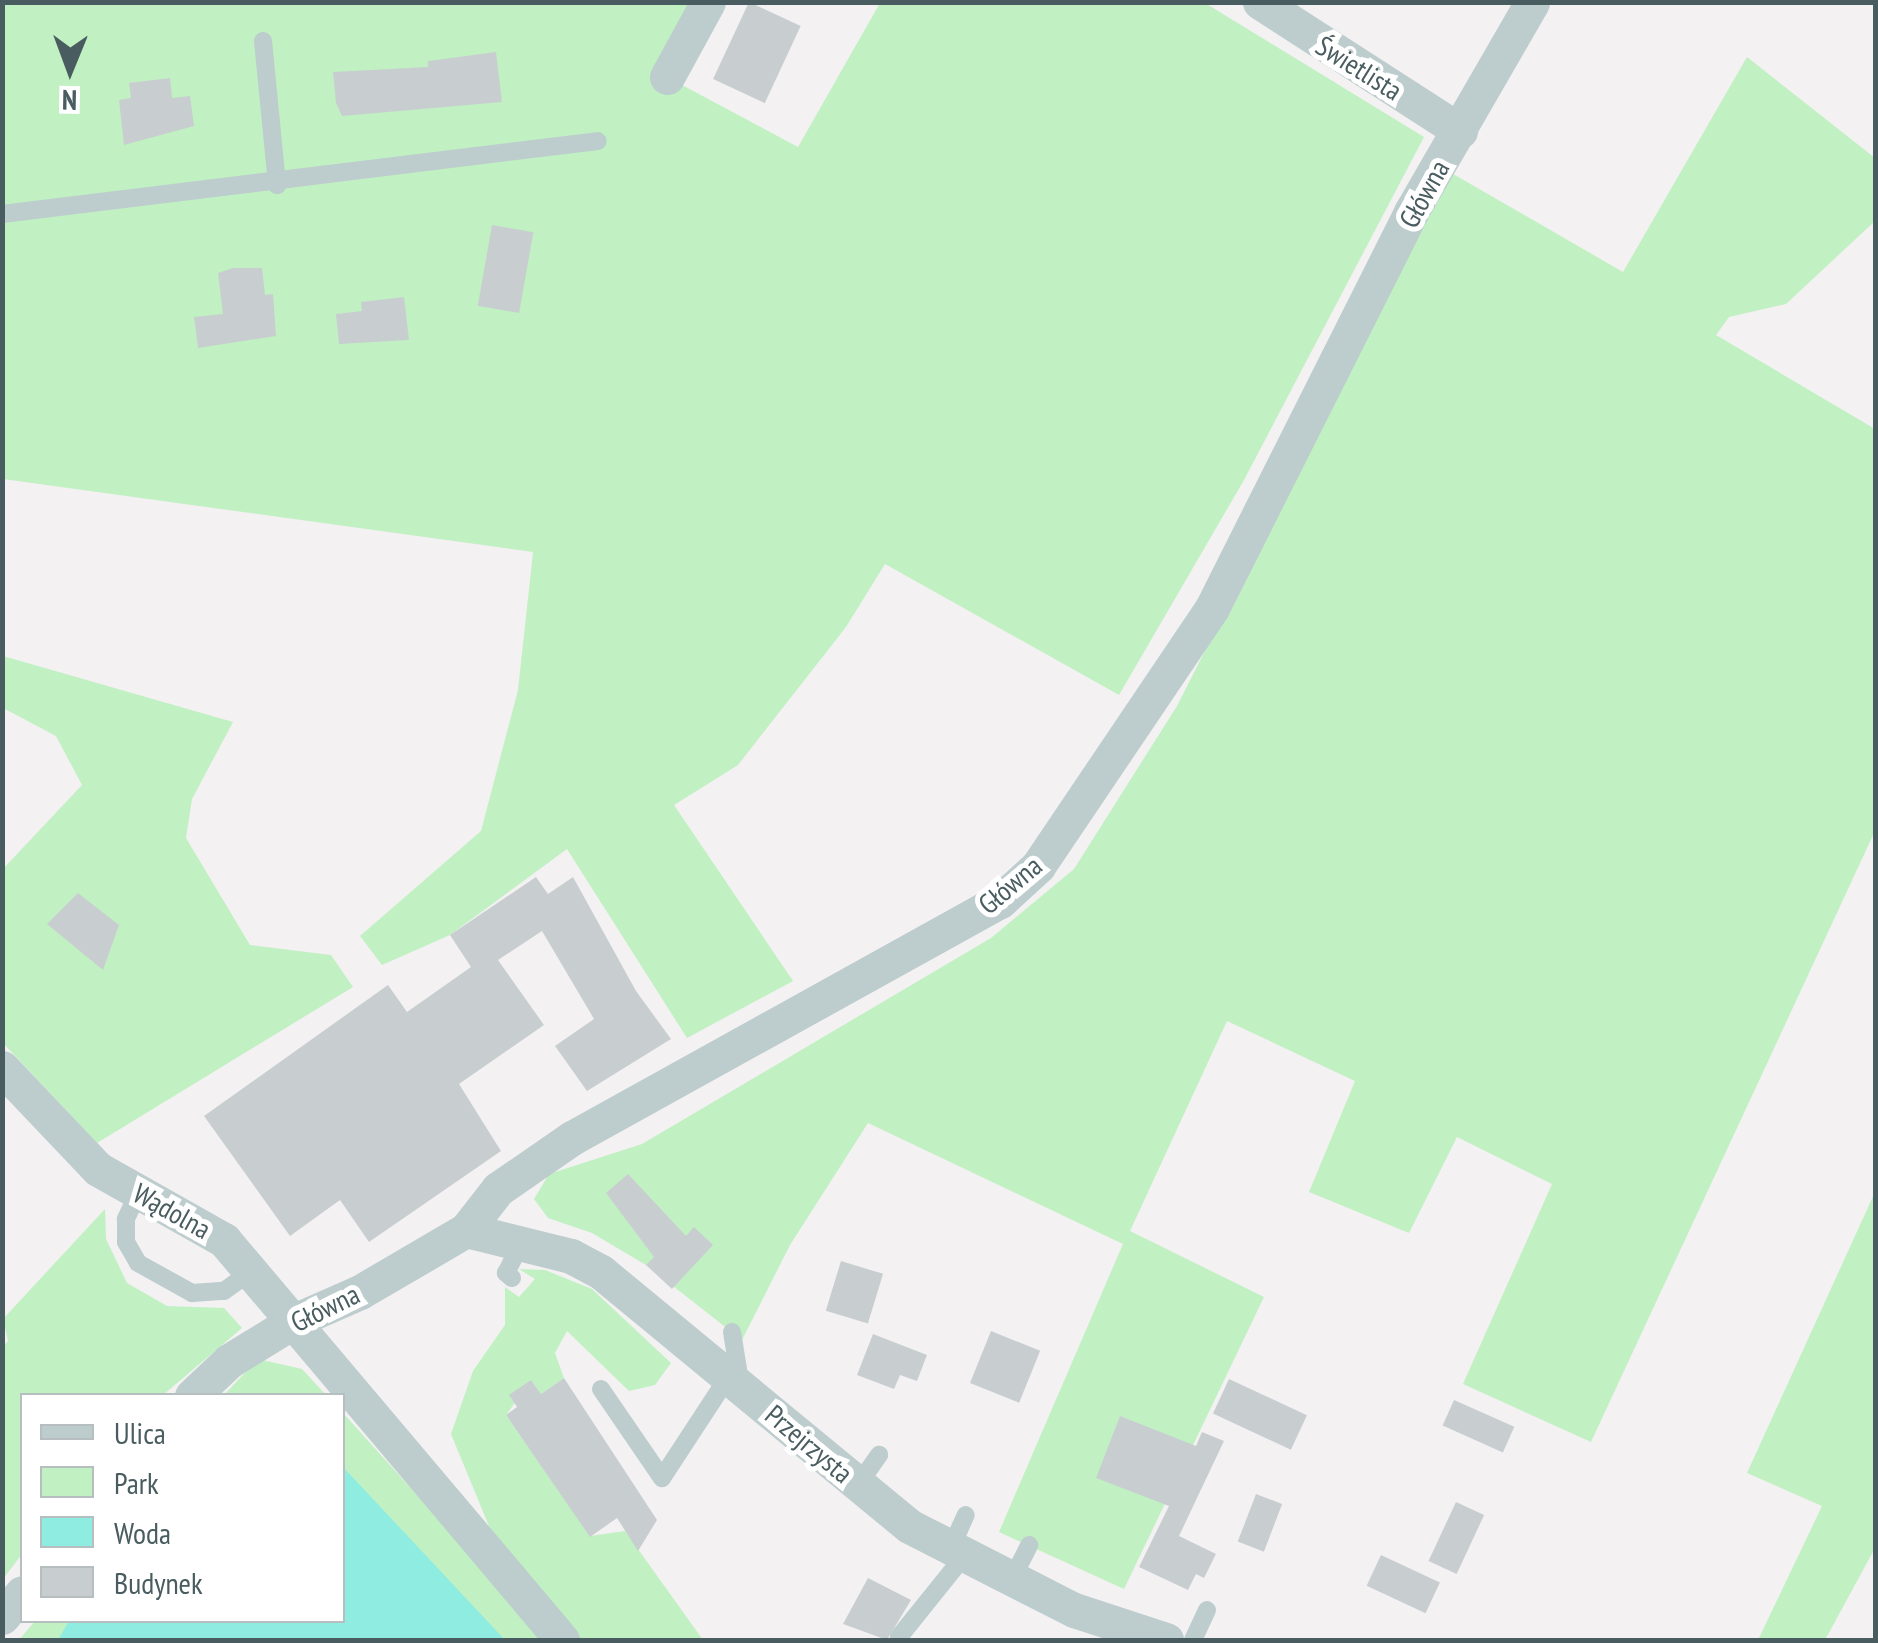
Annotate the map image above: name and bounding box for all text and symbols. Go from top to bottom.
north arrow [20,20,120,120]
street label: Świetlista [1310,29,1408,107]
text: N [62,82,77,119]
street label: Główna [1392,154,1456,234]
street label: Główna [972,849,1048,921]
street label: Wądolna [127,1176,217,1246]
street label: Główna [285,1277,365,1339]
legend [20,1393,345,1623]
street label: Przejrzysta [759,1398,859,1490]
text: Ulica [114,1413,166,1452]
text: Park [114,1463,159,1502]
text: Woda [114,1513,171,1552]
text: Budynek [114,1563,203,1602]

